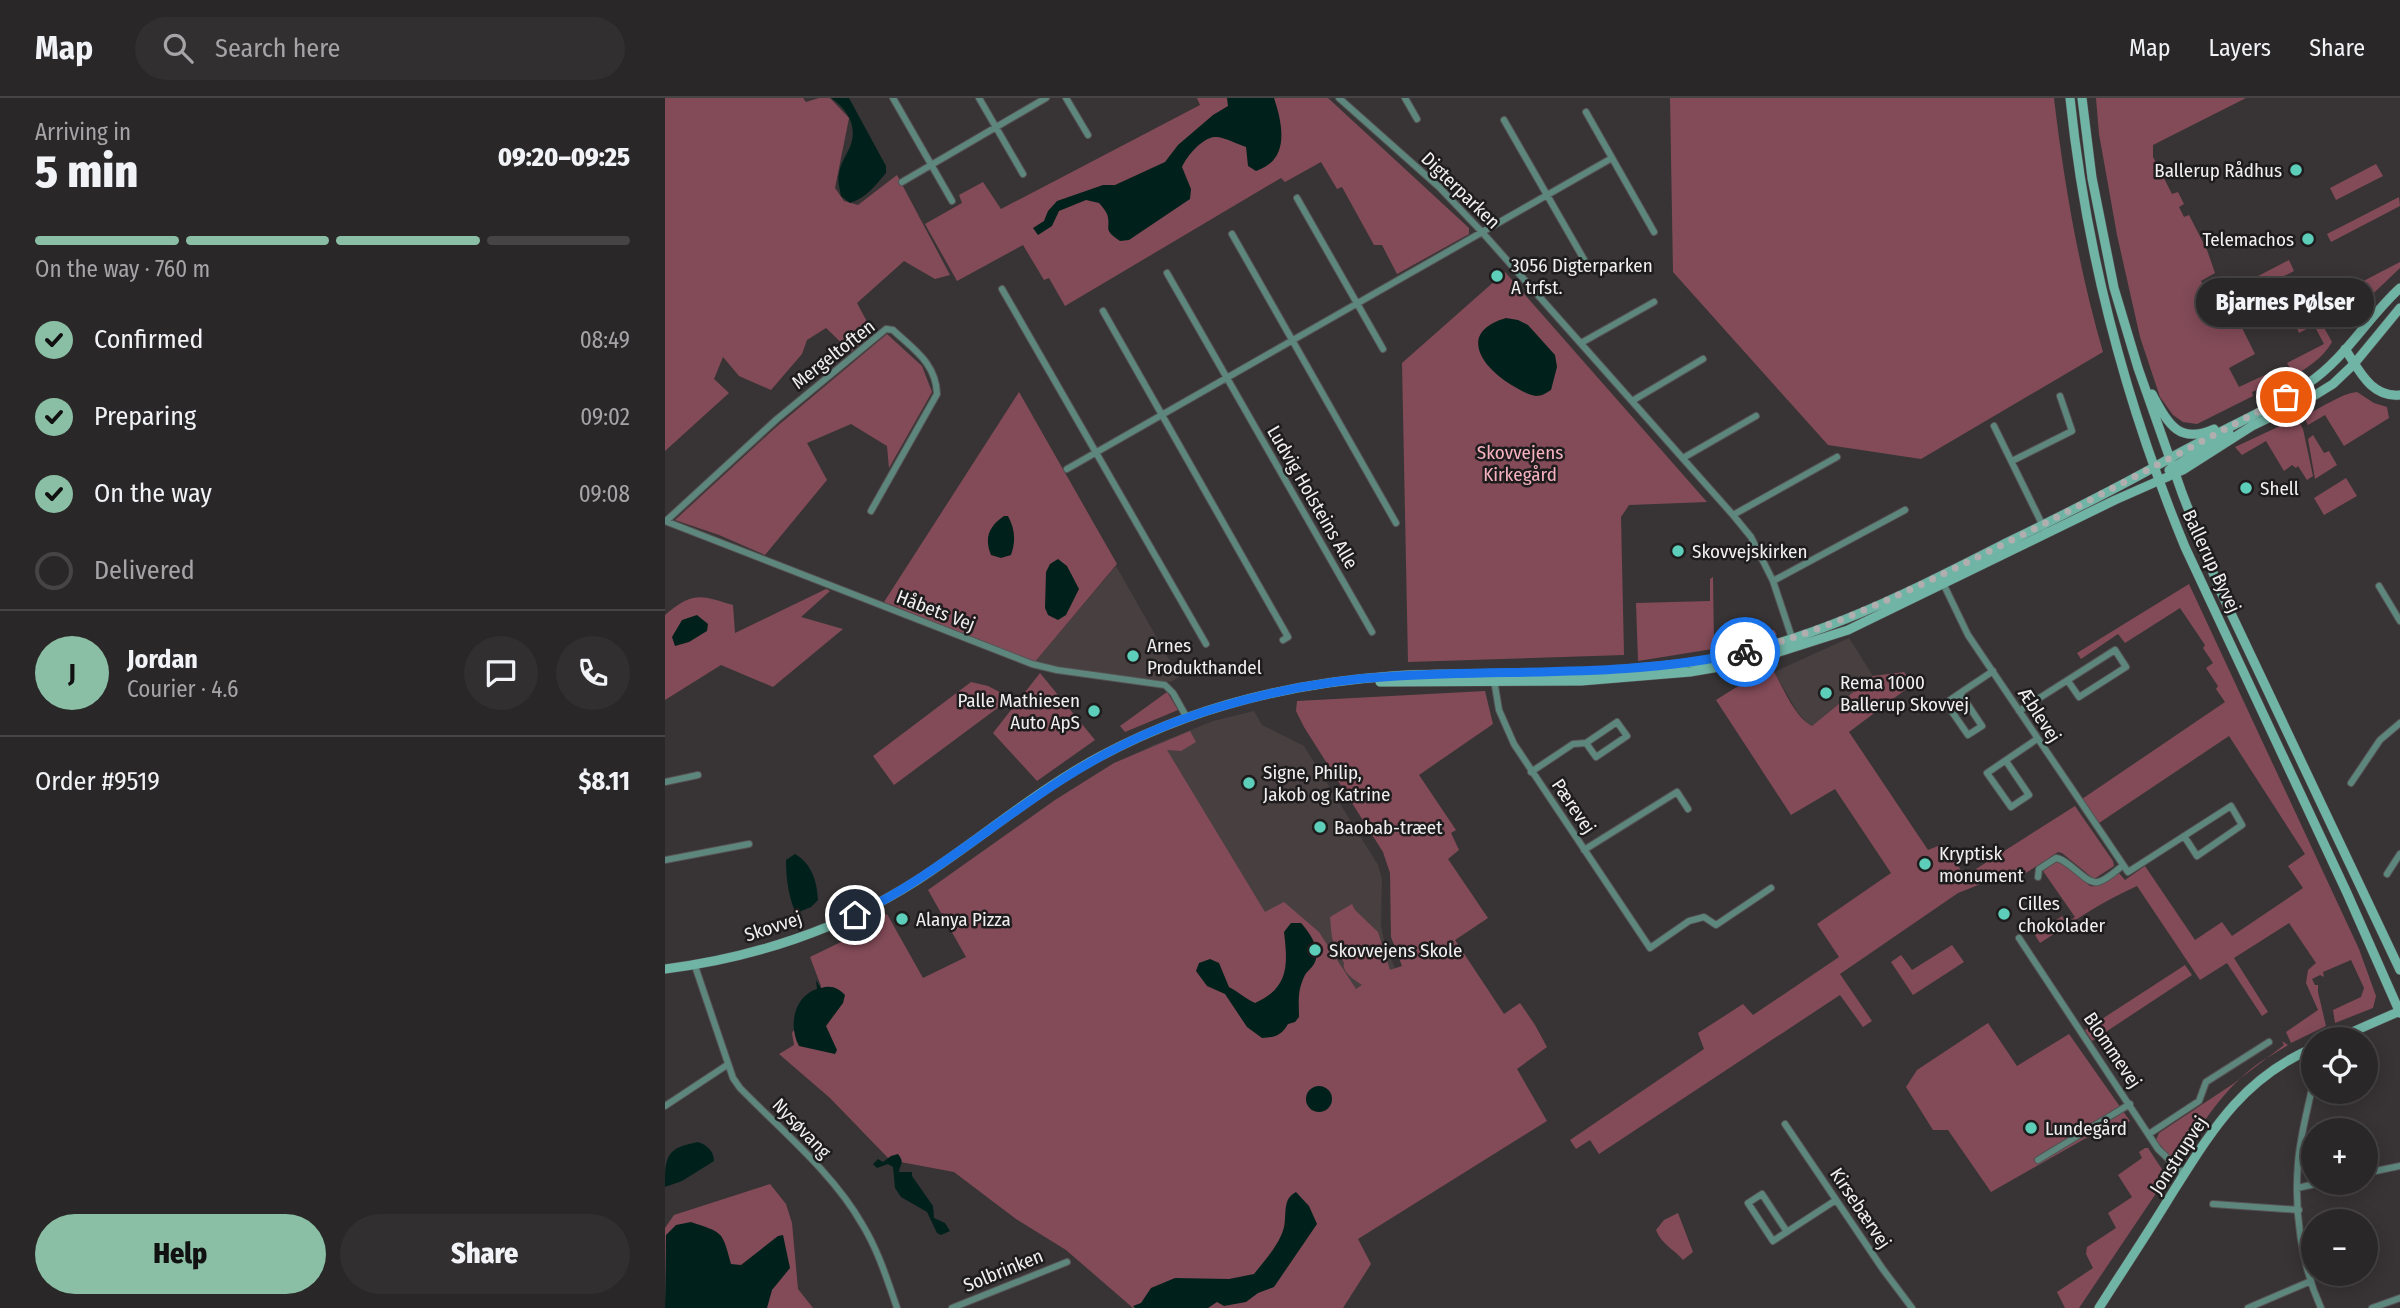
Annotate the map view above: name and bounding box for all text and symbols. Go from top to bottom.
search box [135,17,625,80]
text: Map [35,28,93,68]
icon: search [159,29,197,67]
text: Search here [215,33,340,64]
text: Map [2129,34,2171,62]
text: Layers [2209,34,2271,62]
text: Share [2309,34,2365,62]
text: Arriving in [35,118,131,146]
text: 09:20–09:25 [498,142,630,173]
text: 5 min [35,144,138,199]
street label: Digterparken [1416,147,1505,234]
place label: Ballerup Rådhus [2154,159,2282,182]
marker: Ballerup Rådhus [2288,162,2304,178]
place label: Telemachos [2202,228,2294,251]
marker: Telemachos [2300,231,2316,247]
place label: 3056 Digterparken A trfst. [1511,254,1653,299]
text: On the way · 760 m [35,255,210,283]
marker: 3056 Digterparken A trfst. [1489,268,1505,284]
callout: Bjarnes Pølser [2197,278,2375,327]
text: Bjarnes Pølser [2216,288,2354,316]
street label: Mergeltoften [787,315,880,394]
icon: check [35,321,73,359]
text: Confirmed [94,324,204,355]
text: 08:49 [580,326,630,354]
pin [2256,367,2316,427]
icon: bag [2267,378,2305,416]
icon: check [35,398,73,436]
text: Preparing [94,401,196,432]
text: 09:02 [580,403,630,431]
street label: Ludvig Holsteins Alle [1262,422,1363,573]
park label: Skovvejens Kirkegård [1477,441,1563,486]
icon: check [35,475,73,513]
place label: Shell [2260,477,2299,500]
text: On the way [94,478,212,509]
text: 09:08 [579,480,630,508]
marker: Shell [2238,480,2254,496]
street label: Ballerup Byvej [2178,506,2246,617]
place label: Skovvejskirken [1692,540,1808,563]
marker: Skovvejskirken [1670,543,1686,559]
text: Delivered [94,555,195,586]
street label: Håbets Vej [893,585,978,636]
courier [1710,617,1780,687]
icon: bike [1726,633,1764,671]
place label: Arnes Produkthandel [1147,634,1262,679]
button: chat [464,636,538,710]
button: phone [556,636,630,710]
text: Jordan [127,644,198,675]
marker: Arnes Produkthandel [1125,648,1141,664]
text: J [68,658,76,689]
place label: Rema 1000 Ballerup Skovvej [1840,671,1969,716]
text: Courier · 4.6 [127,675,238,703]
street label: Æblevej [2013,683,2066,747]
marker: Rema 1000 Ballerup Skovvej [1818,685,1834,701]
place label: Palle Mathiesen Auto ApS [957,689,1080,734]
marker: Palle Mathiesen Auto ApS [1086,703,1102,719]
place label: Signe, Philip, Jakob og Katrine [1263,761,1390,806]
text: Order #9519 [35,766,160,797]
text: $8.11 [578,766,630,797]
street label: Pærevej [1547,774,1600,838]
marker: Signe, Philip, Jakob og Katrine [1241,775,1257,791]
place label: Baobab-træet [1334,816,1443,839]
marker: Baobab-træet [1312,819,1328,835]
place label: Kryptisk monument [1939,842,2025,887]
marker: Kryptisk monument [1917,856,1933,872]
pin [825,885,885,945]
place label: Cilles chokolader [2018,892,2106,937]
icon: home [836,896,874,934]
street label: Skovvej [742,906,805,947]
marker: Cilles chokolader [1996,906,2012,922]
place label: Alanya Pizza [916,908,1011,931]
marker: Alanya Pizza [894,911,910,927]
place label: Skovvejens Skole [1329,939,1462,962]
marker: Skovvejens Skole [1307,942,1323,958]
street label: Blommevej [2079,1008,2146,1093]
map controls [2301,1027,2378,1286]
button: locate [2301,1027,2378,1104]
street label: Nysøvang [768,1094,836,1163]
street label: Jonstrupvej [2145,1112,2212,1199]
place label: Lundegård [2045,1117,2127,1140]
button: + [2301,1118,2378,1195]
marker: Lundegård [2023,1120,2039,1136]
street label: Kirsebærvej [1825,1164,1896,1253]
button: − [2301,1209,2378,1286]
button: Help [35,1214,326,1294]
button: Share [340,1214,630,1294]
street label: Solbrinken [960,1244,1046,1297]

